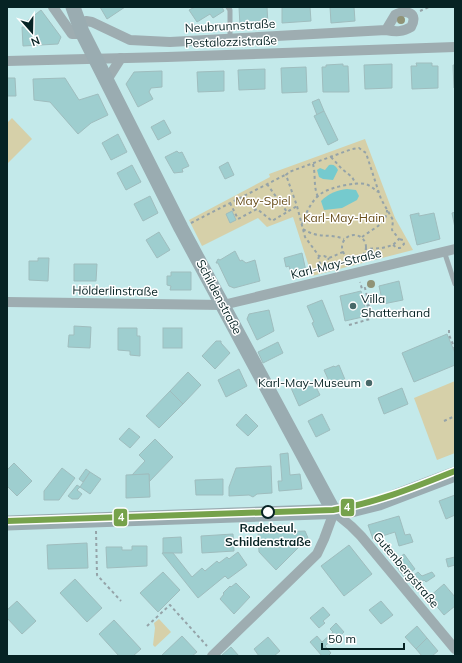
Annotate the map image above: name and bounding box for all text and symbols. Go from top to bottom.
north arrow [12,12,52,52]
street label: Neubrunnstraße [184,16,276,35]
street label: Pestalozzistraße [185,32,277,51]
text: N [29,33,42,49]
park label: May-Spiel [235,193,291,208]
park label: Karl-May-Hain [303,210,385,225]
street label: Karl-May-Straße [289,245,383,282]
street label: Schildenstraße [193,257,245,337]
street label: Hölderlinstraße [72,282,158,299]
place label: Villa Shatterhand [361,291,430,320]
marker: Villa Shatterhand [348,301,358,311]
place label: Karl-May-Museum [258,375,361,390]
marker: Karl-May-Museum [364,378,374,388]
line badge: 4 [340,498,355,517]
text: 4 [344,500,351,514]
marker: Radebeul, Schildenstraße [261,505,275,519]
line badge: 4 [113,508,128,527]
text: 4 [118,510,125,524]
place label: Radebeul, Schildenstraße [225,520,311,549]
street label: Gutenbergstraße [370,529,442,611]
scale bar [322,625,404,651]
text: 50 m [328,631,356,646]

